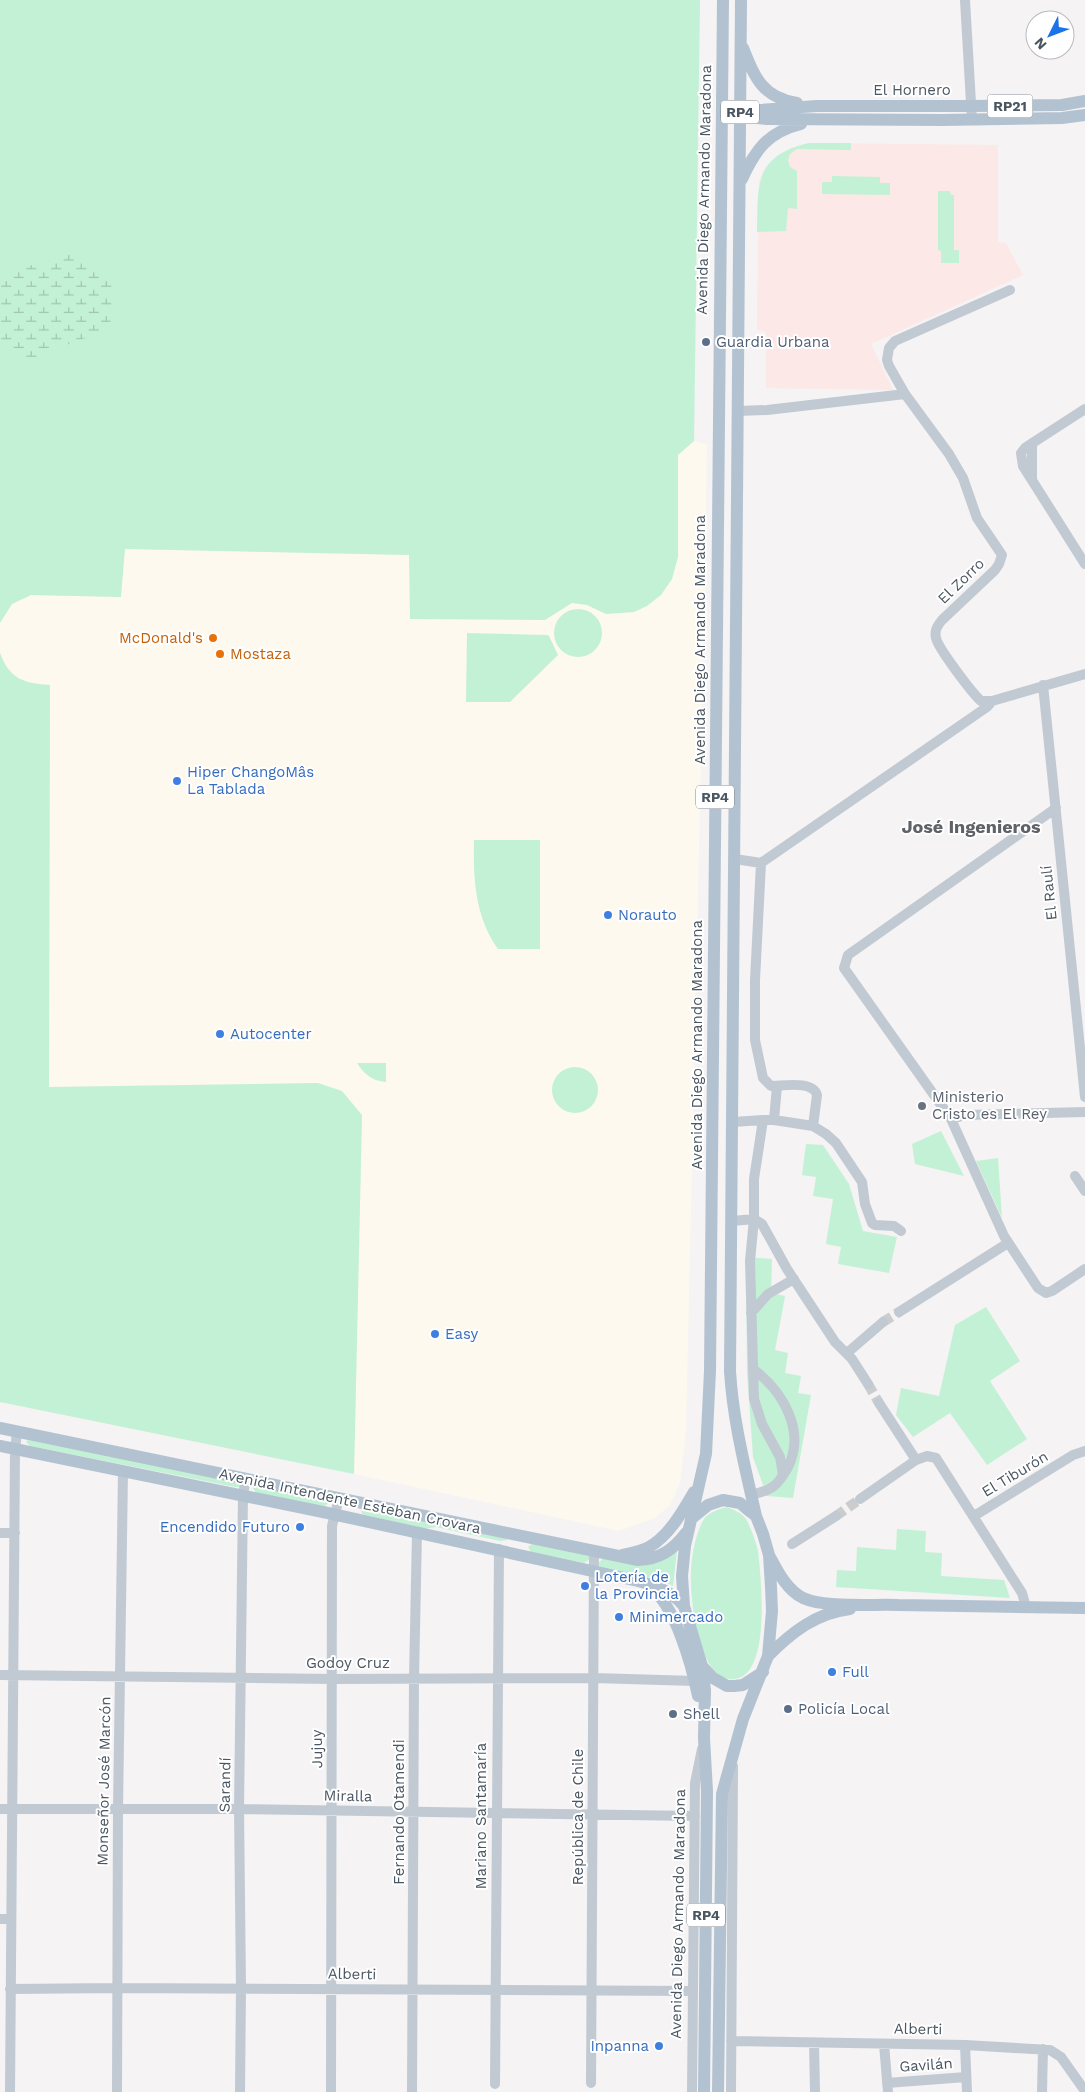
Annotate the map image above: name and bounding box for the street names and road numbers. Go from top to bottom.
street label: Avenida Diego Armando Maradona [693,64,715,315]
street label: El Hornero [873,81,951,99]
road number: RP21 [988,94,1032,118]
road number: RP4 [721,100,759,124]
street label: Avenida Diego Armando Maradona [691,514,709,765]
street label: El Zorro [934,554,988,608]
road number: RP4 [696,786,734,809]
street label: El Raulí [1037,865,1061,921]
street label: Avenida Diego Armando Maradona [688,919,706,1170]
street label: El Tiburón [979,1447,1051,1501]
street label: Avenida Intendente Esteban Crovara [217,1464,483,1538]
street label: Godoy Cruz [306,1654,390,1672]
street label: Monseñor José Marcón [94,1696,114,1866]
street label: Jujuy [308,1729,326,1768]
street label: Fernando Otamendi [390,1739,408,1885]
street label: Mariano Santamaría [472,1742,490,1889]
street label: República de Chile [569,1749,587,1885]
street label: Sarandí [216,1757,234,1813]
street label: Miralla [323,1787,373,1805]
street label: Avenida Diego Armando Maradona [667,1788,689,2039]
road number: RP4 [687,1904,725,1926]
street label: Alberti [328,1965,376,1983]
street label: Alberti [894,2020,942,2038]
street label: Gavilán [899,2054,953,2076]

